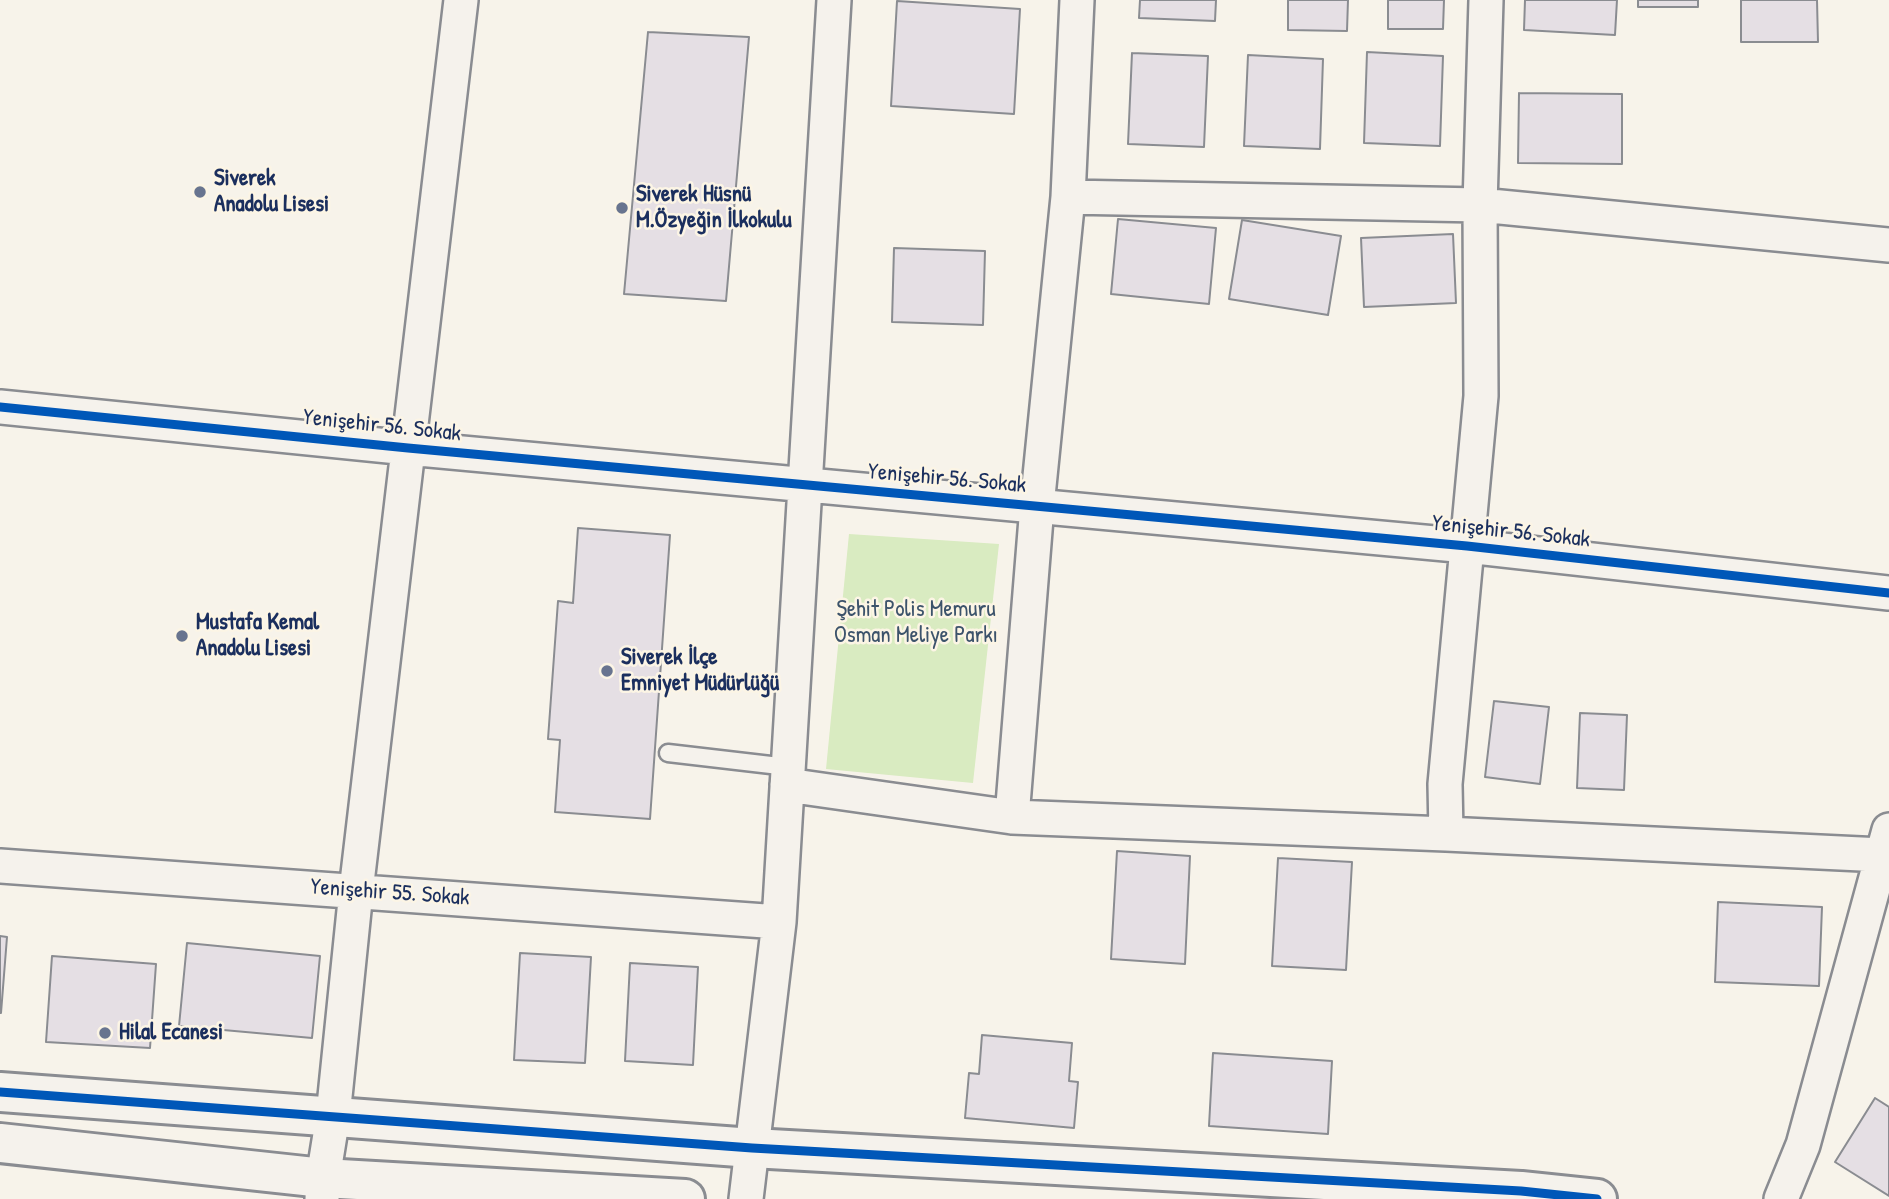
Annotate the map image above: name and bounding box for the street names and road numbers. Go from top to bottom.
street label: Yenişehir 56. Sokak [302,404,462,448]
street label: Yenişehir 56. Sokak [867,458,1027,500]
street label: Yenişehir 56. Sokak [1431,510,1591,554]
street label: Yenişehir 55. Sokak [310,874,470,912]

